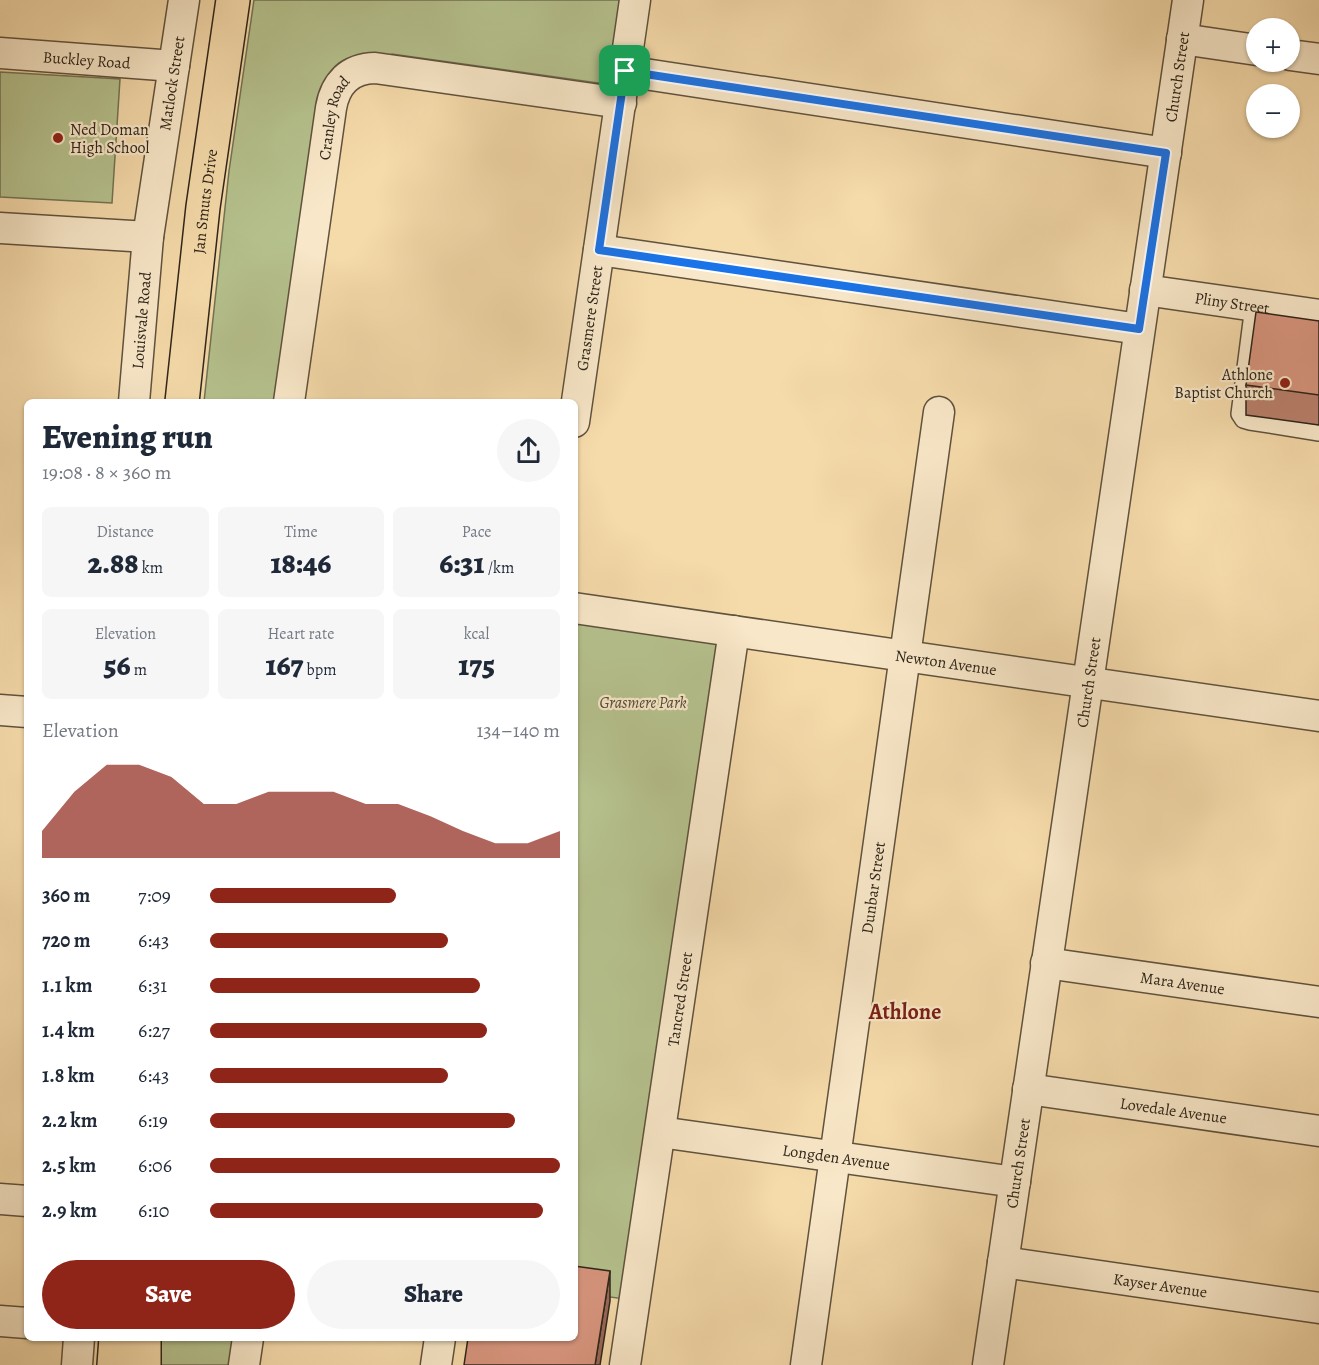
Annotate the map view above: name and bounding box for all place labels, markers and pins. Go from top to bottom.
pin [599,45,650,96]
place label: Ned Doman High School [70,119,150,159]
marker: Ned Doman High School [51,131,65,145]
place label: Athlone Baptist Church [1174,364,1273,404]
marker: Athlone Baptist Church [1278,376,1292,390]

